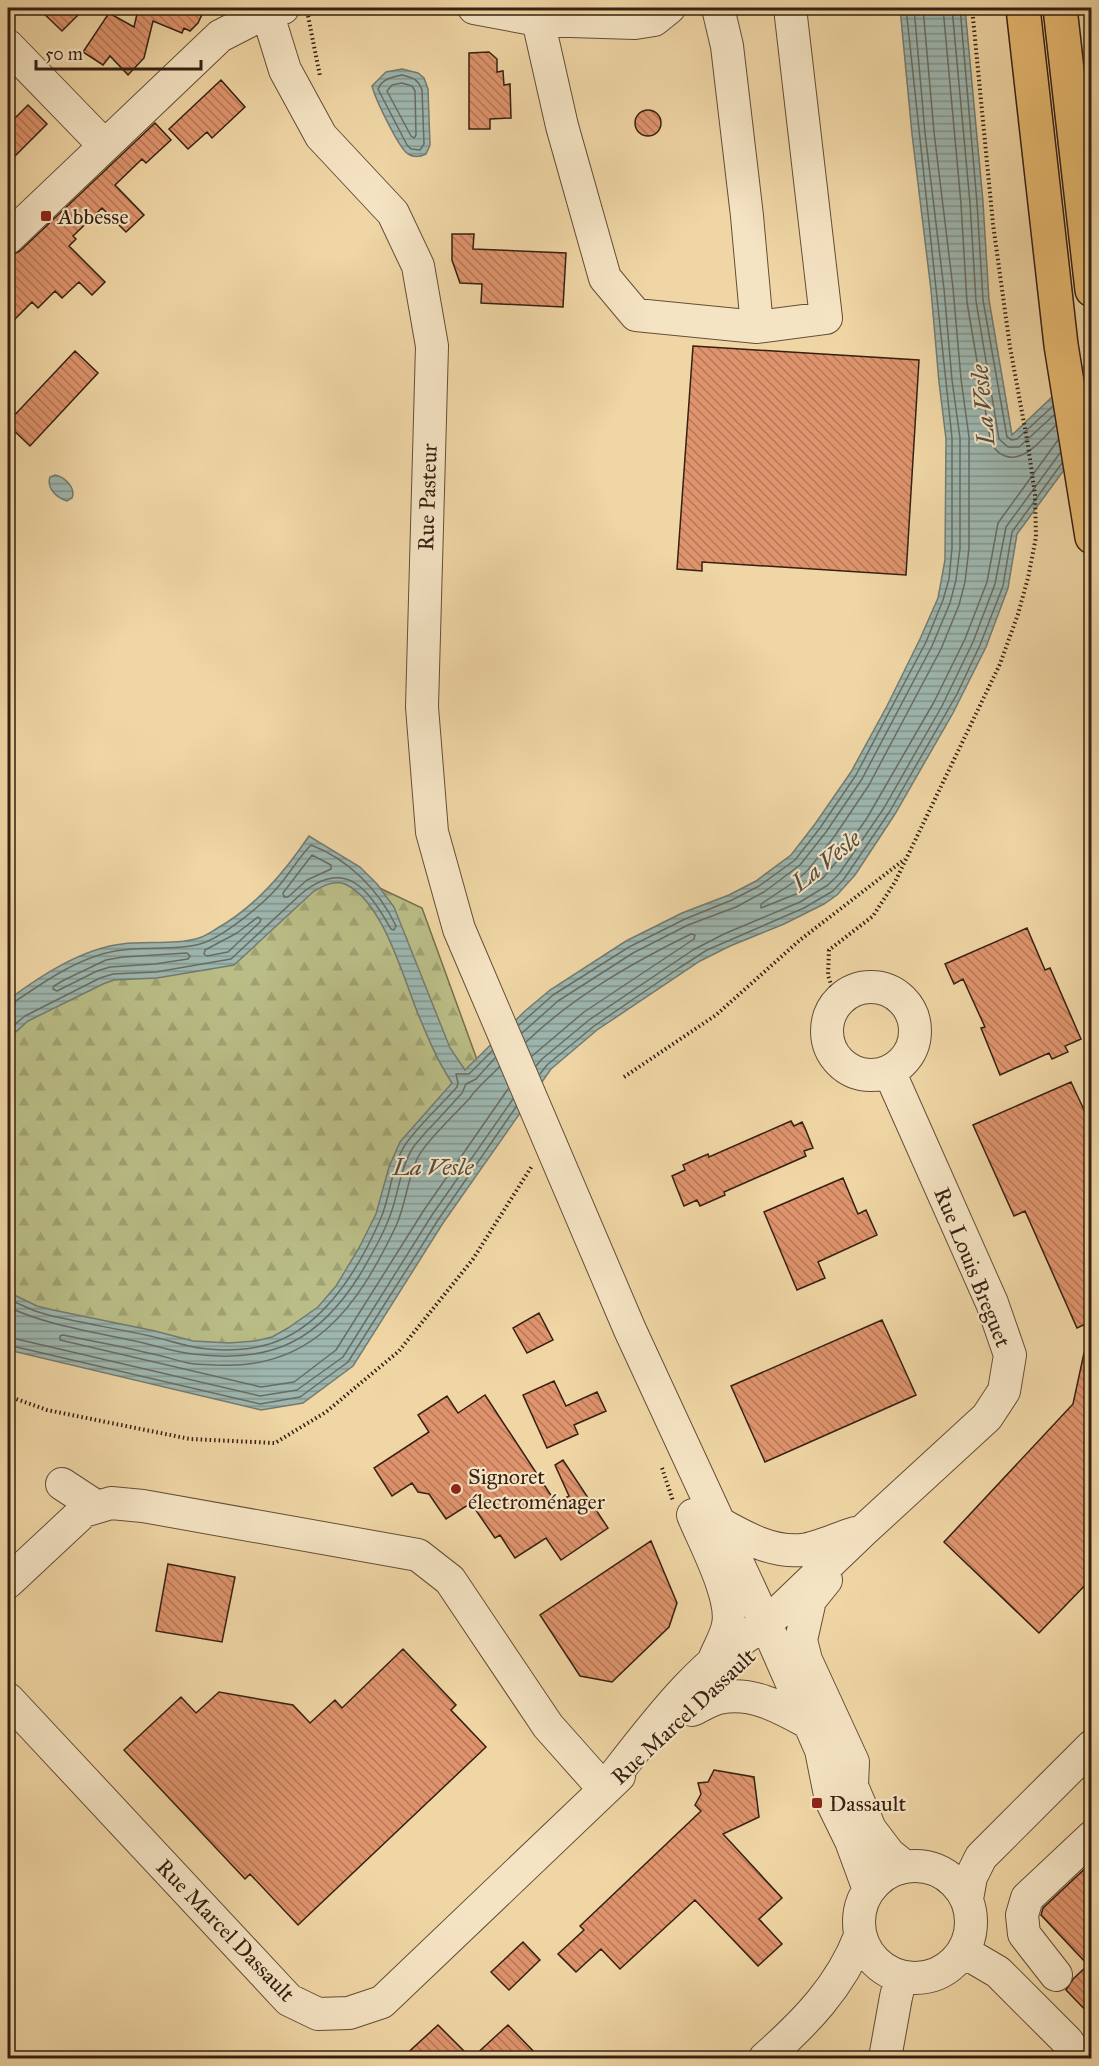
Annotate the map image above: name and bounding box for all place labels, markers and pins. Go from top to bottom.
place label: Abbesse [57,203,129,230]
marker: Abbesse [39,209,53,223]
place label: Signoret électroménager [468,1463,606,1515]
marker: Signoret électroménager [449,1482,463,1496]
place label: Dassault [829,1790,907,1817]
marker: Dassault [810,1796,824,1810]

